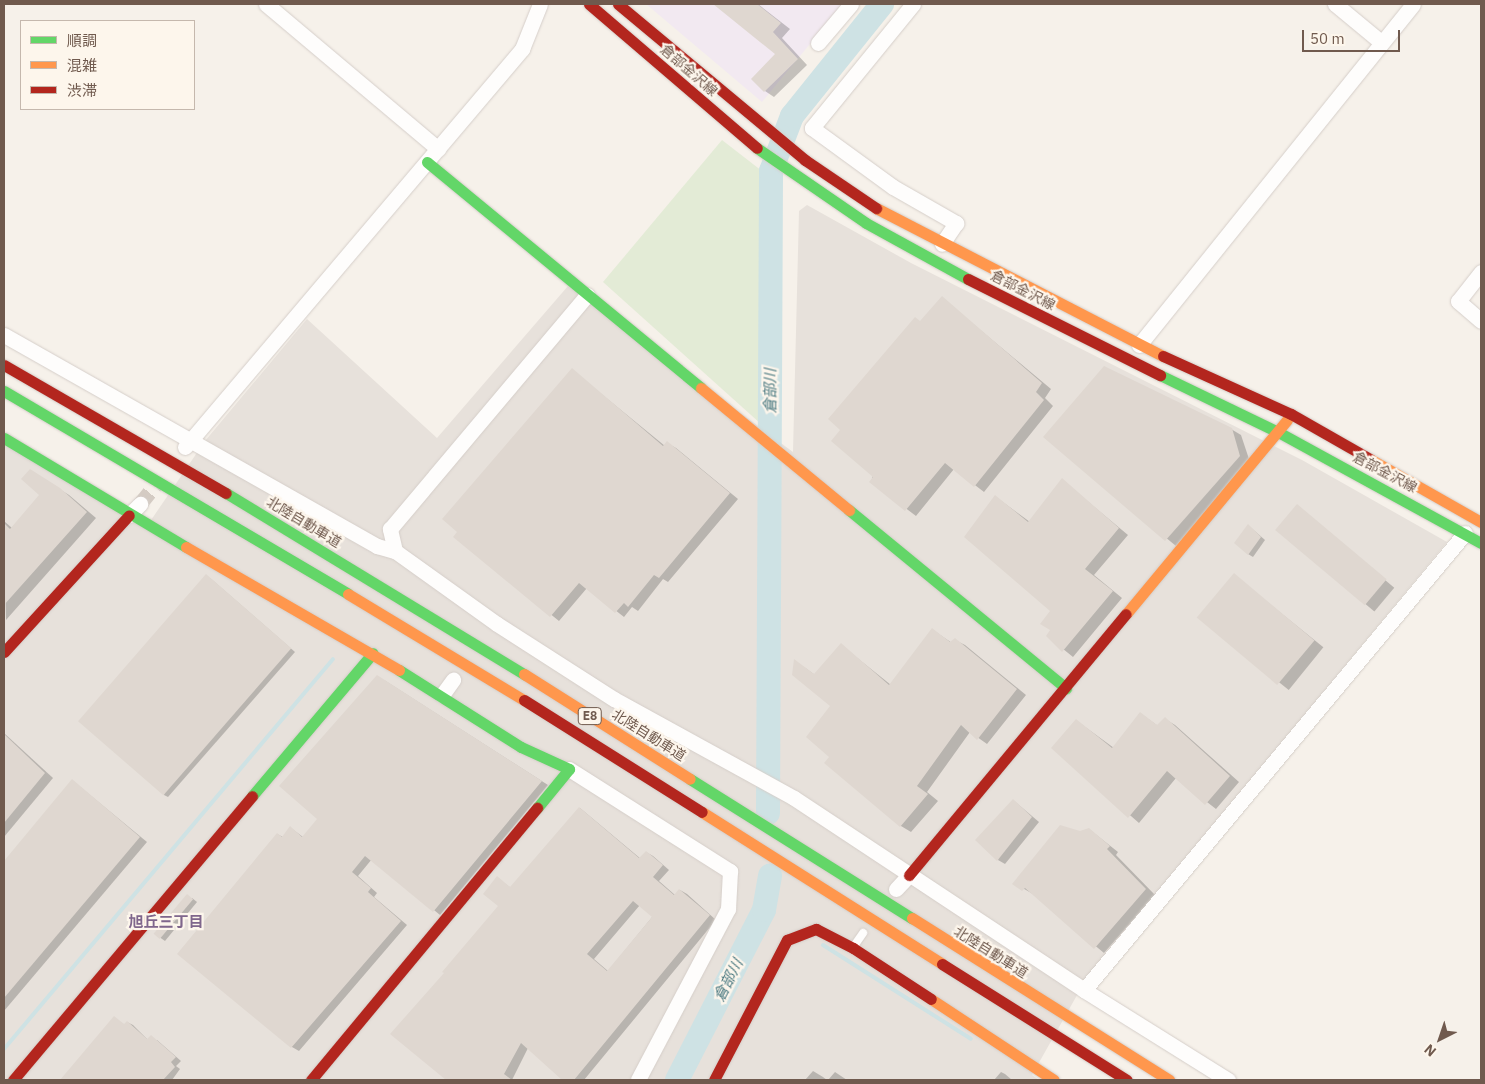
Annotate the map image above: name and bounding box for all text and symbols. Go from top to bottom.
legend [20,20,195,110]
scale bar [1305,20,1402,52]
text: 50 m [1310,29,1345,48]
text: 順調 [67,31,97,50]
street label: 倉部金沢線 [657,41,721,99]
text: 混雑 [67,56,97,75]
text: 渋滞 [67,81,97,100]
street label: 倉部金沢線 [988,267,1058,313]
water label: 倉部川 [761,369,779,413]
street label: 倉部金沢線 [1350,448,1420,496]
street label: 北陸自動車道 [264,493,344,551]
road number: E8 [578,706,602,726]
street label: 北陸自動車道 [609,706,689,764]
district label: 旭丘三丁目 [129,913,203,931]
street label: 北陸自動車道 [951,923,1031,981]
water label: 倉部川 [710,956,746,1004]
north arrow [1415,1014,1465,1064]
text: N [1420,1040,1440,1060]

